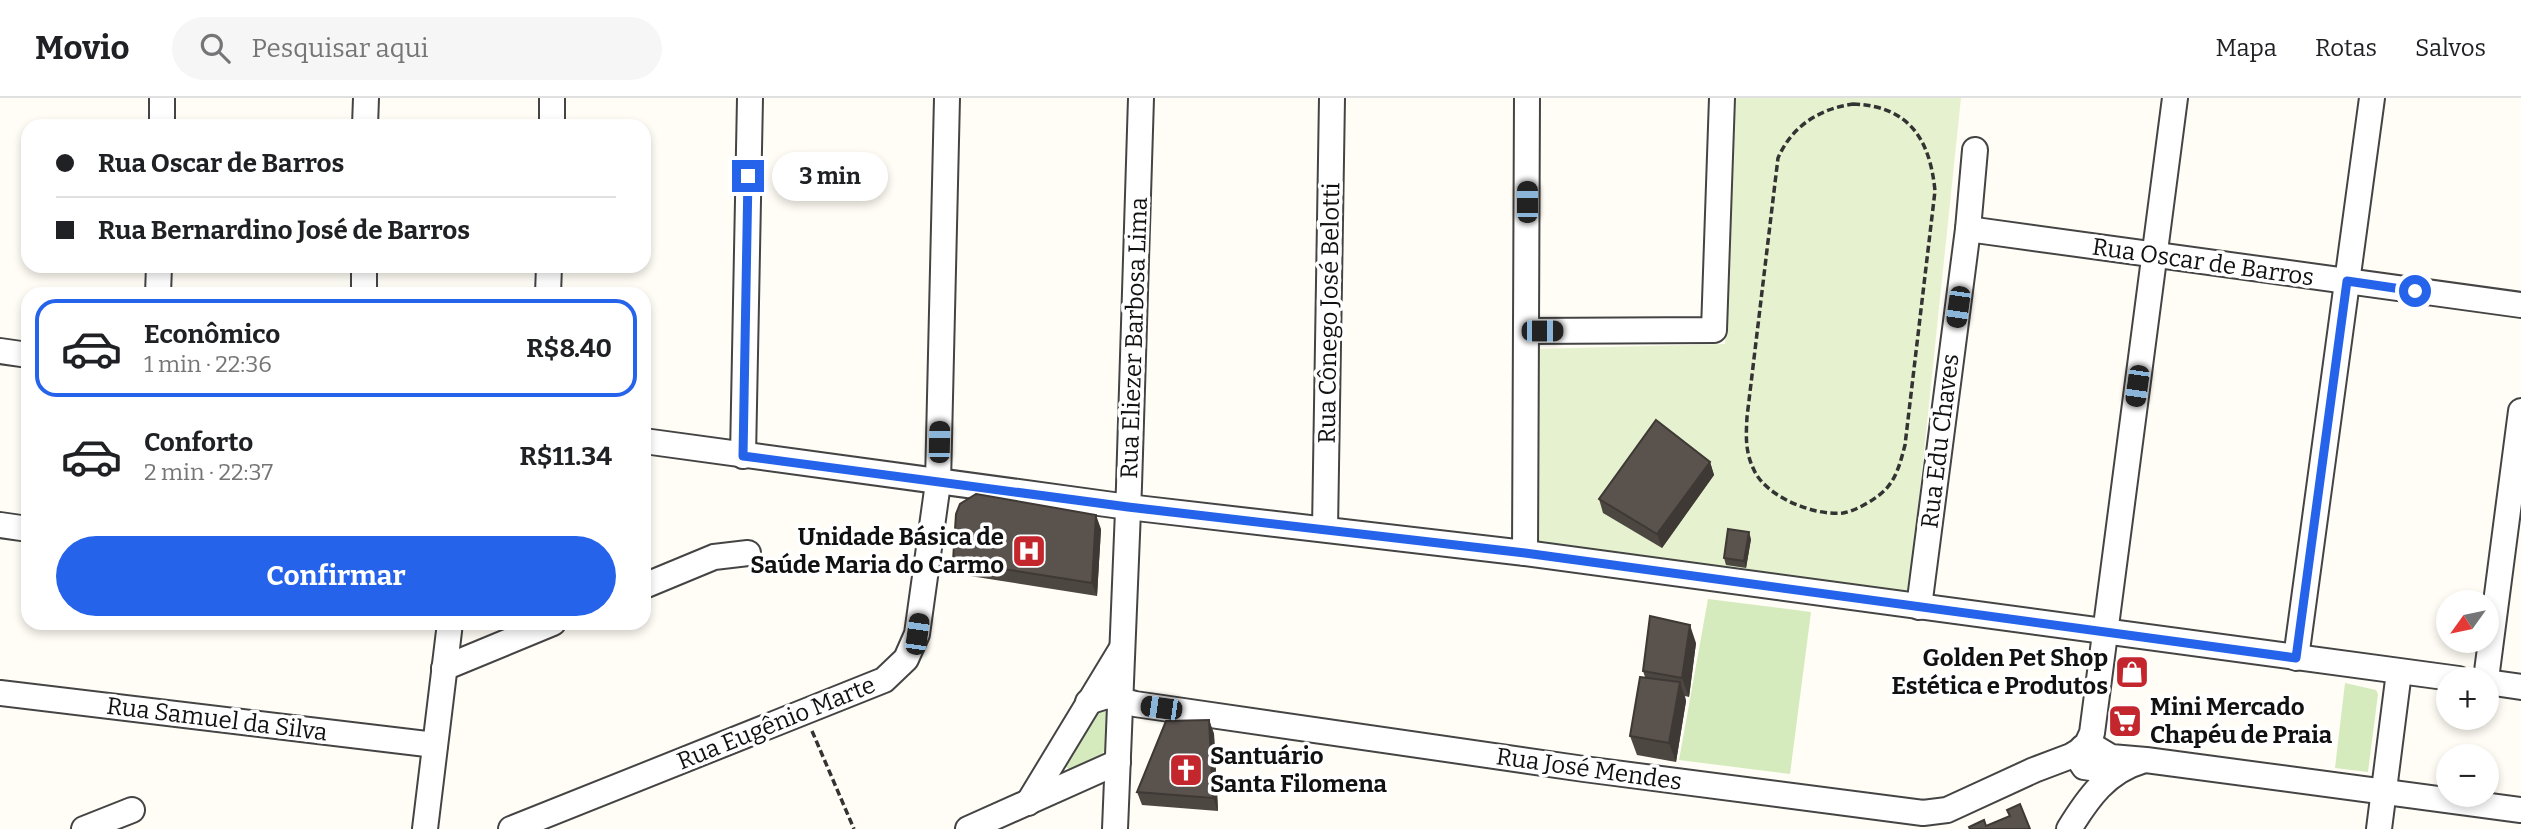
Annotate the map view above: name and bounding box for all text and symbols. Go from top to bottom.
search box [172,17,662,80]
text: Movio [35,28,130,68]
icon: search [196,29,234,67]
text: Pesquisar aqui [252,33,429,64]
text: Mapa [2215,34,2277,62]
text: Rotas [2315,34,2377,62]
text: Salvos [2415,34,2486,62]
text: Rua Oscar de Barros [98,148,344,179]
callout: 3 min [772,152,888,200]
route end [732,160,764,192]
text: 3 min [799,162,861,190]
car [1517,181,1538,223]
street label: Rua Cônego José Belotti [1313,182,1345,444]
street label: Rua Eliezer Barbosa Lima [1115,197,1153,479]
text: Rua Bernardino José de Barros [98,215,470,246]
street label: Rua Oscar de Barros [2090,233,2316,291]
route start [2399,275,2431,307]
car [1945,285,1972,329]
icon: car [60,317,123,380]
text: Econômico [144,319,280,350]
car [1522,321,1564,342]
text: R$8.40 [526,333,612,364]
text: 1 min · 22:36 [144,350,272,378]
street label: Rua Edu Chaves [1915,352,1965,530]
car [2124,364,2151,408]
car [929,421,950,463]
icon: car [60,425,123,488]
text: Conforto [144,427,253,458]
text: R$11.34 [520,441,612,472]
text: 2 min · 22:37 [144,458,273,486]
place label: Unidade Básica de Saúde Maria do Carmo [750,523,1004,579]
hospital icon: Unidade Básica de Saúde Maria do Carmo [1010,532,1048,570]
button: Confirmar [56,536,616,616]
north arrow [2436,590,2499,653]
map controls [2436,590,2499,807]
car [904,612,931,656]
place label: Golden Pet Shop Estética e Produtos [1892,644,2108,700]
shop icon: Golden Pet Shop Estética e Produtos [2113,653,2151,691]
button: + [2436,667,2499,730]
street label: Rua Eugênio Marte [673,670,879,776]
street label: Rua Samuel da Silva [105,692,329,746]
place label: Mini Mercado Chapéu de Praia [2150,693,2333,749]
car [1139,695,1184,721]
supermarket icon: Mini Mercado Chapéu de Praia [2106,702,2144,740]
place label: Santuário Santa Filomena [1210,742,1388,798]
street label: Rua José Mendes [1494,742,1684,796]
button: − [2436,744,2499,807]
church icon: Santuário Santa Filomena [1167,751,1205,789]

